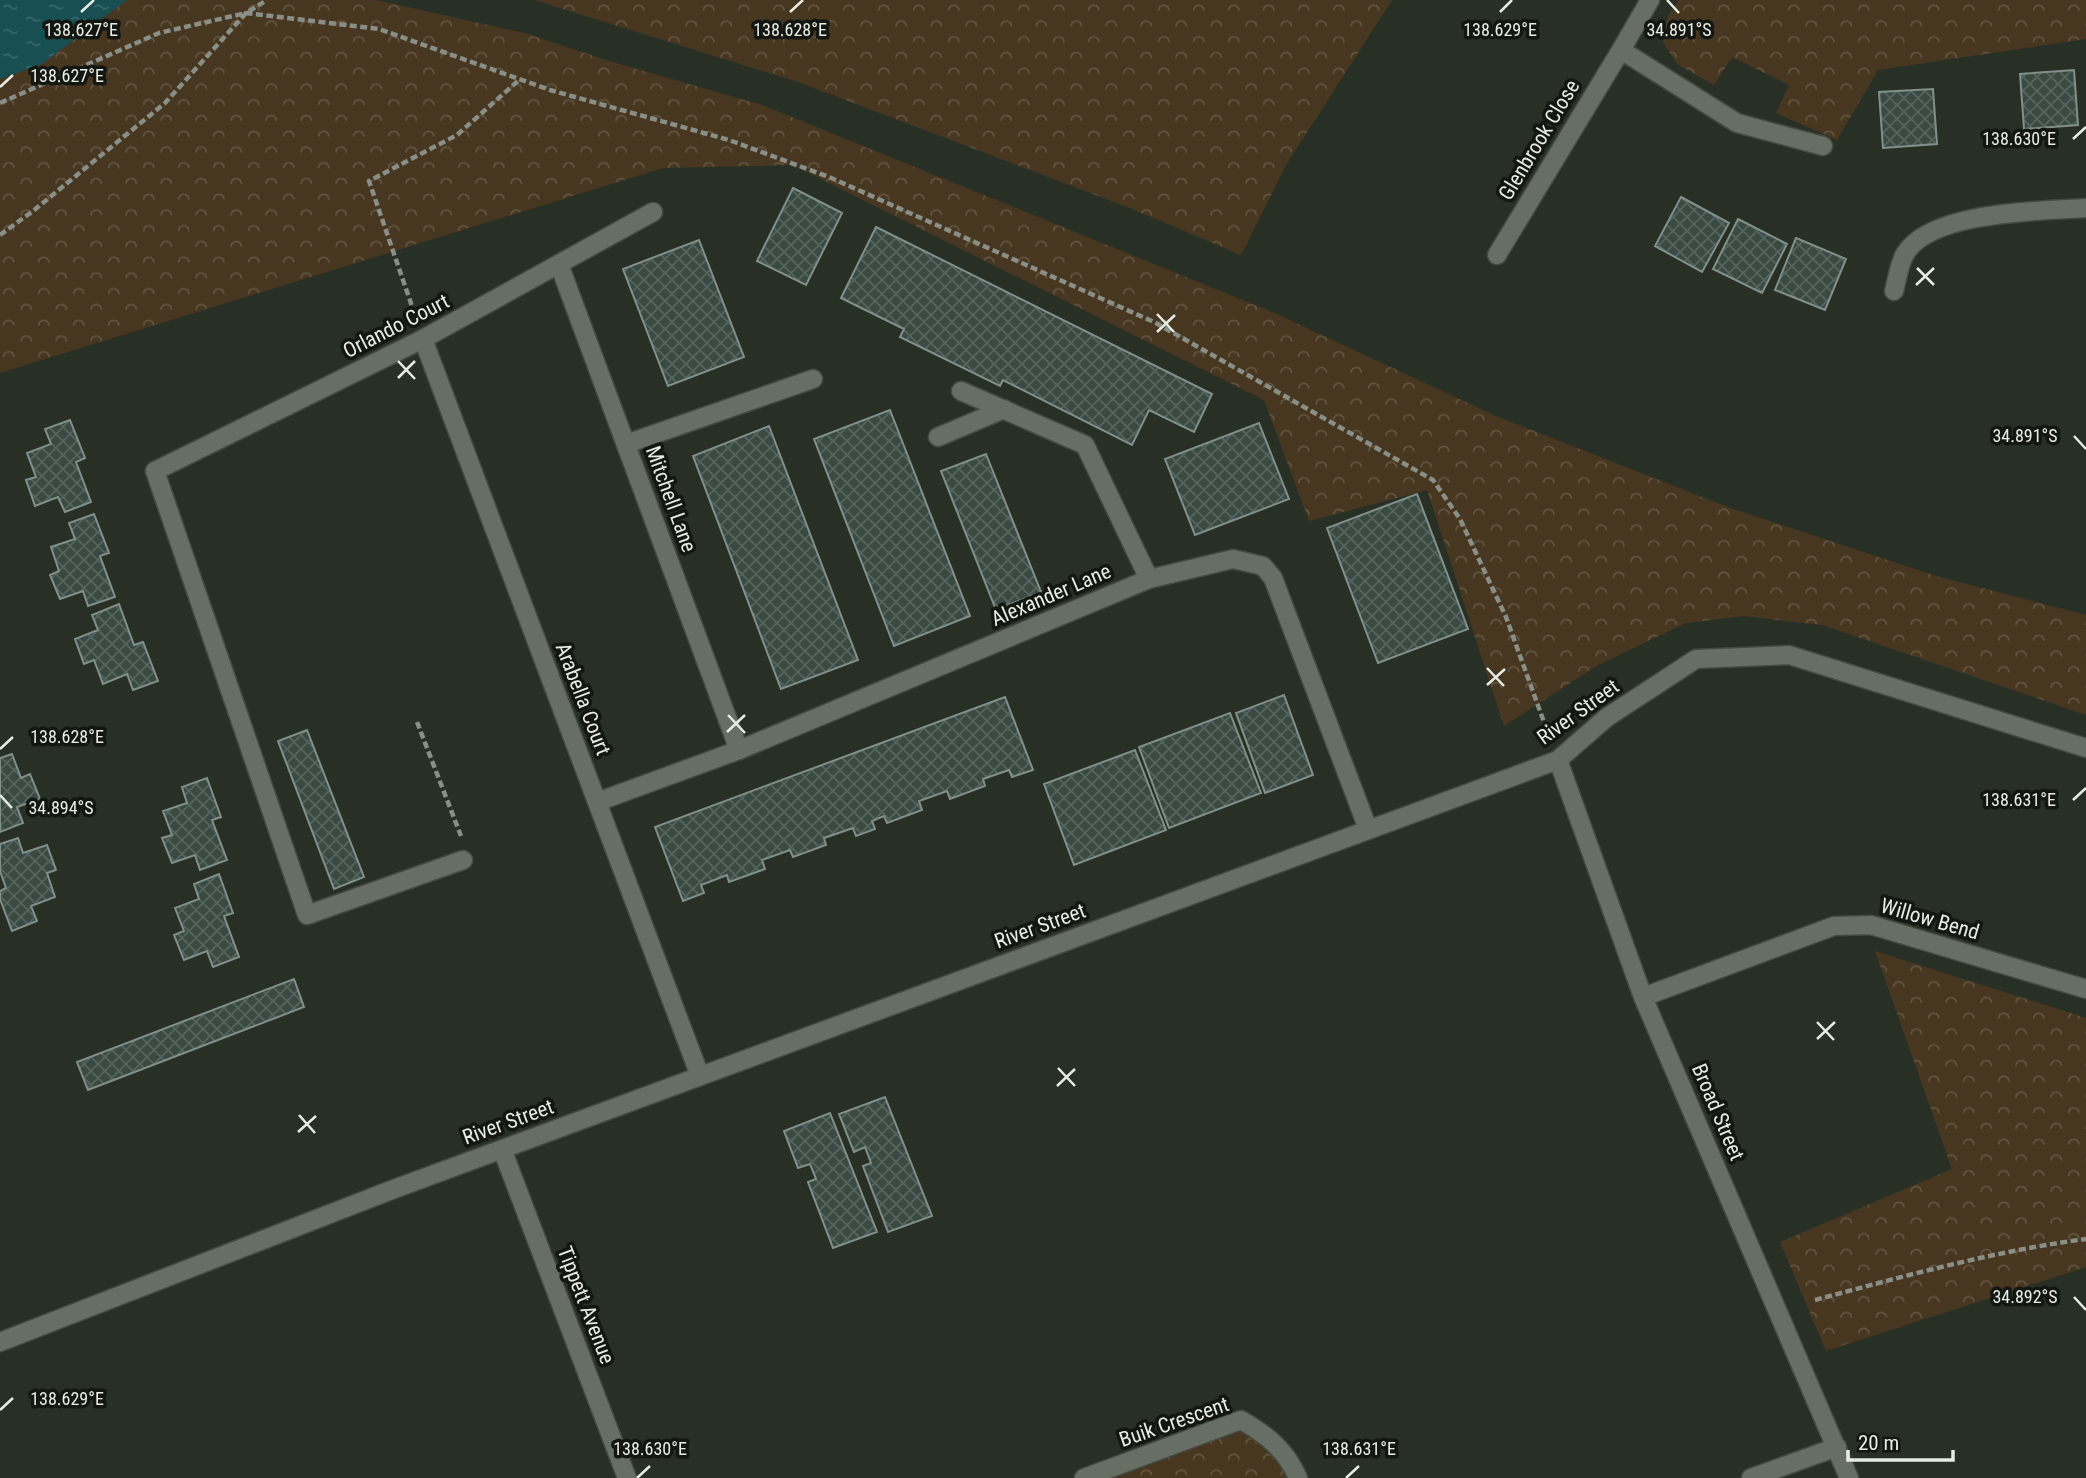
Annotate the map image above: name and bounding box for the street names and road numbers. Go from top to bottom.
street label: Glenbrook Close [1494,75,1584,204]
street label: Orlando Court [339,289,453,363]
street label: Mitchell Lane [641,443,701,555]
street label: Alexander Lane [988,559,1115,631]
street label: Arabella Court [551,639,615,759]
street label: River Street [1532,674,1624,750]
street label: Willow Bend [1878,893,1982,945]
street label: River Street [991,898,1089,954]
street label: Broad Street [1687,1060,1749,1164]
street label: River Street [459,1094,557,1150]
street label: Tippett Avenue [553,1243,619,1367]
street label: Buik Crescent [1116,1392,1232,1452]

